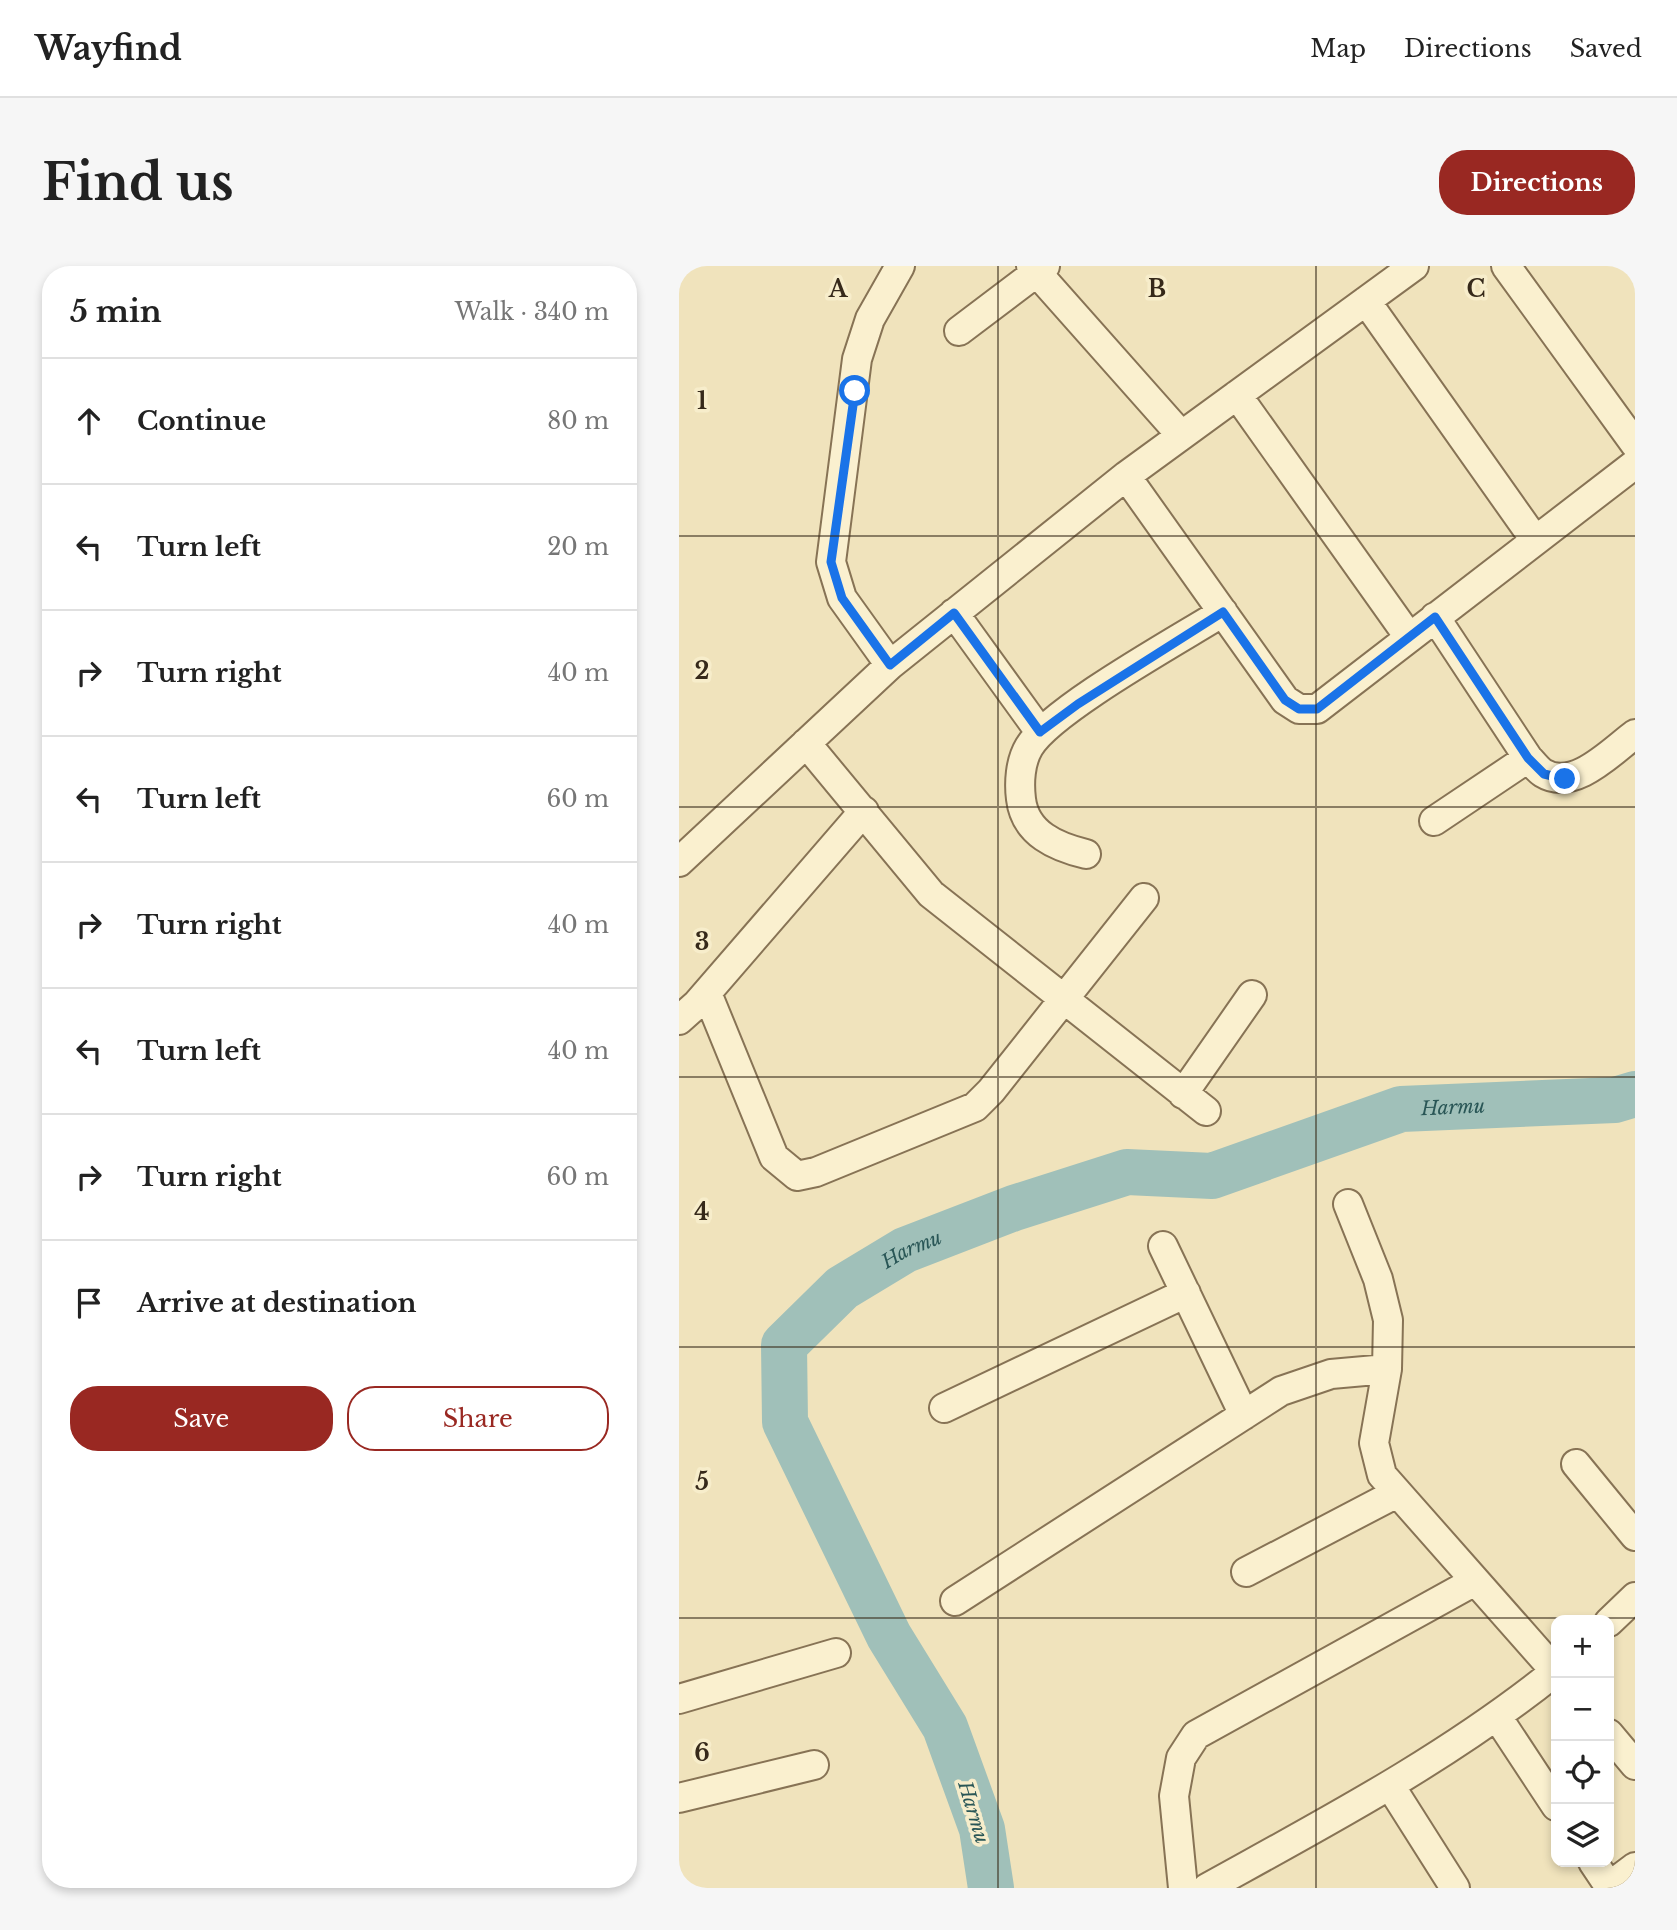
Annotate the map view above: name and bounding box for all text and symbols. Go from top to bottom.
text: Wayfind [35,28,182,69]
text: Map [1310,34,1366,63]
text: Directions [1404,34,1532,63]
text: Saved [1570,34,1642,63]
button: Directions [1439,150,1635,215]
text: Find us [42,152,234,213]
text: A [828,275,849,303]
text: B [1148,275,1166,303]
text: C [1467,275,1485,303]
text: 5 min [70,293,162,330]
text: Walk · 340 m [455,298,609,326]
route start [839,375,870,406]
text: 1 [697,387,707,415]
icon: ahead [70,402,108,440]
text: Continue [137,405,266,437]
text: 80 m [547,407,609,435]
icon: left [70,528,108,566]
text: Turn left [137,531,261,563]
text: 20 m [547,533,609,561]
icon: right [70,654,108,692]
text: Turn right [137,657,282,689]
text: 2 [695,657,709,685]
text: 40 m [548,659,609,687]
route end [1549,763,1580,794]
icon: left [70,780,108,818]
text: Turn left [137,783,261,815]
text: 60 m [547,785,609,813]
icon: right [70,906,108,944]
text: Turn right [137,909,282,941]
text: 40 m [548,911,609,939]
text: 3 [695,928,709,956]
icon: left [70,1032,108,1070]
text: Turn left [137,1035,261,1067]
text: 40 m [548,1037,609,1065]
water label: Harmu [1420,1094,1486,1120]
icon: right [70,1158,108,1196]
text: Turn right [137,1161,282,1193]
text: 60 m [547,1163,609,1191]
text: 4 [694,1198,710,1226]
water label: Harmu [876,1226,945,1274]
icon: arrive [70,1284,108,1322]
text: Arrive at destination [137,1287,417,1319]
button: Save [70,1386,333,1451]
button: Share [347,1386,609,1451]
text: 5 [695,1468,709,1496]
map controls [1551,1615,1614,1867]
button: + [1551,1615,1614,1678]
button: − [1551,1678,1614,1741]
text: 6 [694,1739,710,1767]
button: locate [1551,1741,1614,1804]
water label: Harmu [953,1777,994,1846]
button: layers [1551,1804,1614,1867]

